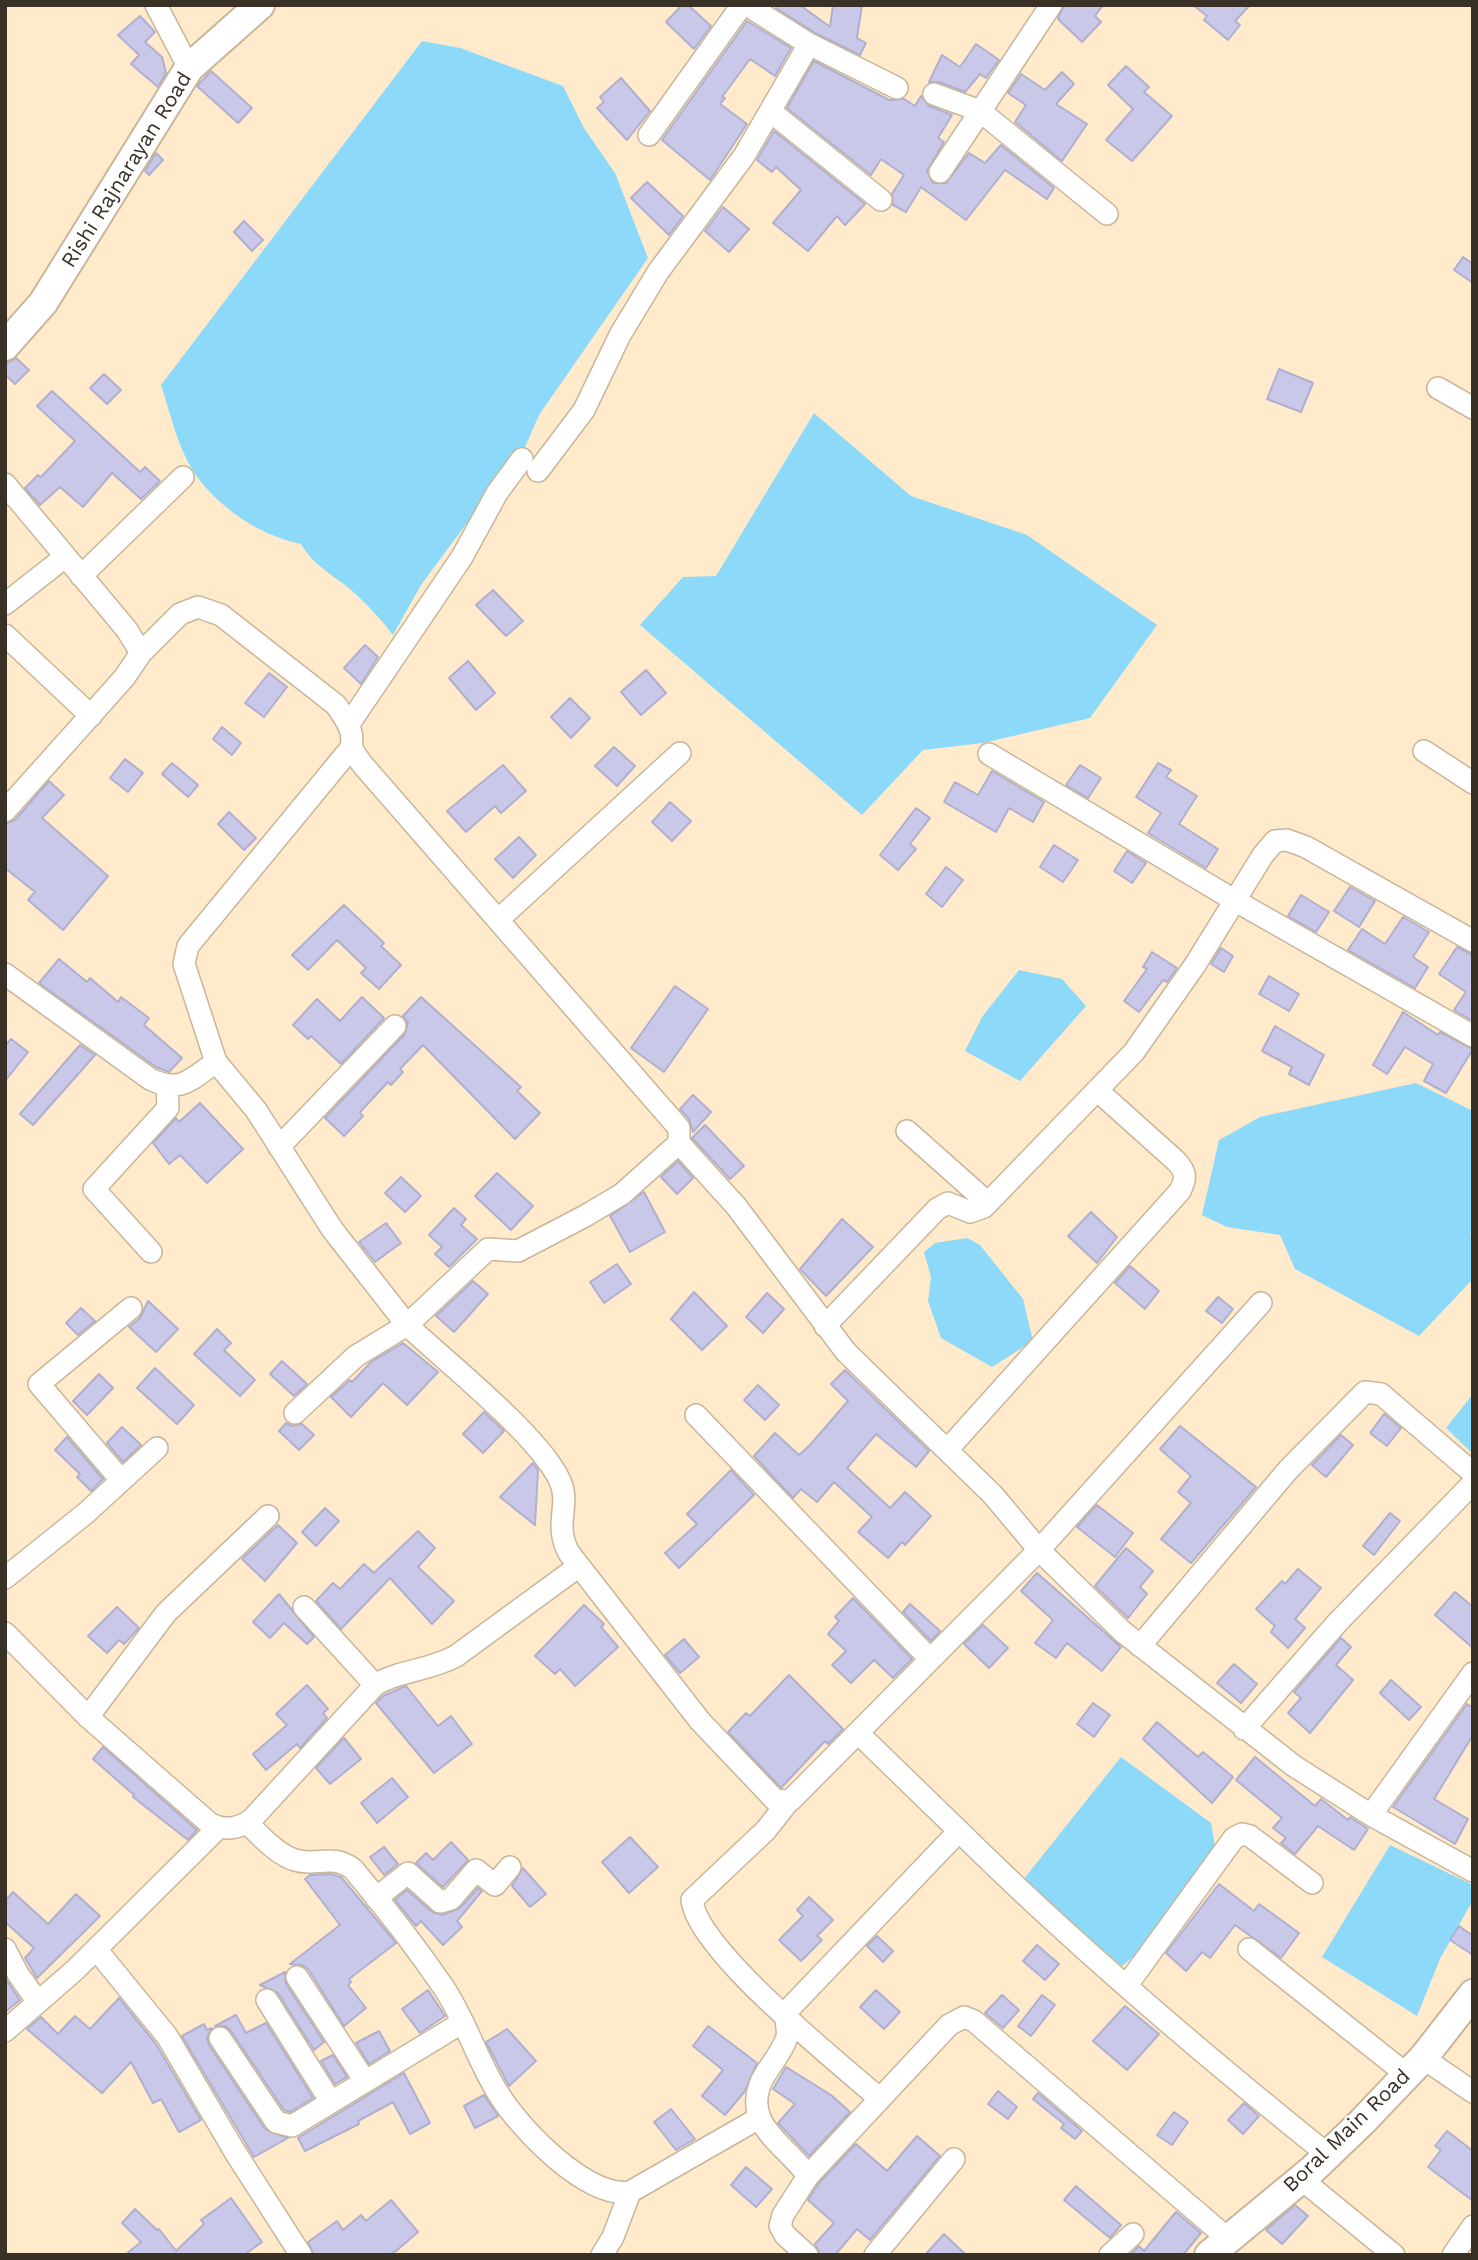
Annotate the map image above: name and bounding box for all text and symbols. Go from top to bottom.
street label: Rishi Rajnarayan Road [56,67,198,273]
street label: Boral Main Road [1278,2064,1416,2198]

